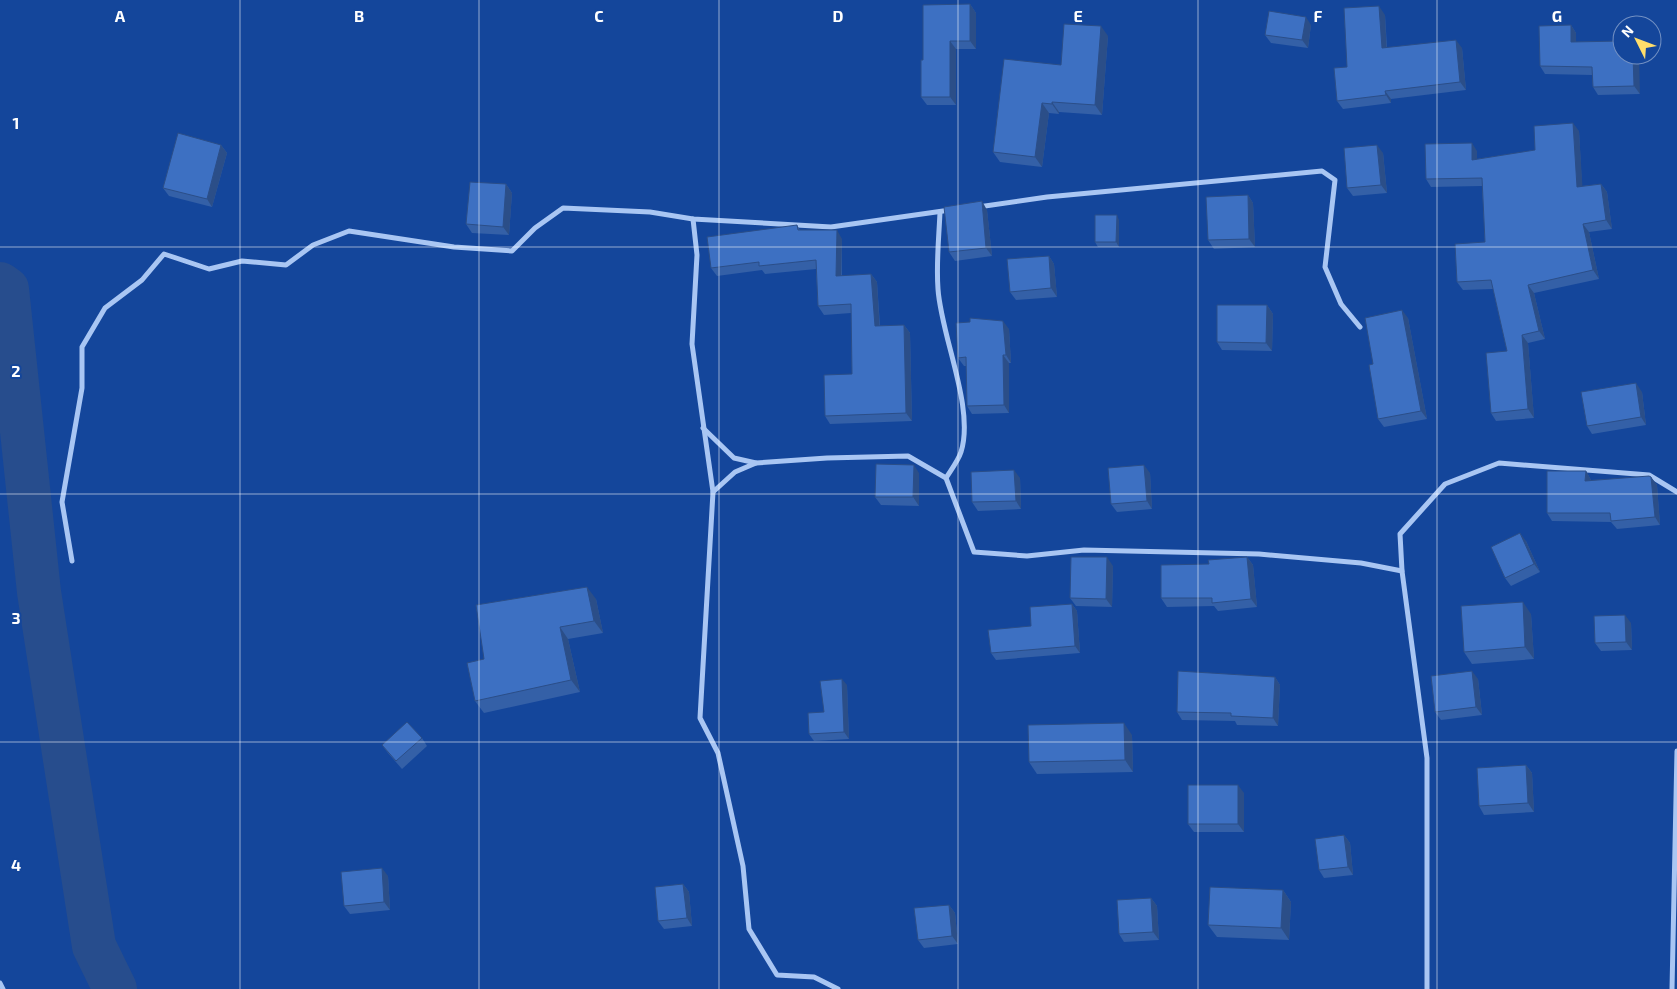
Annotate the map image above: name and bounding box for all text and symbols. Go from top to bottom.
text: A [115,6,126,25]
text: B [354,6,364,25]
text: C [594,6,604,25]
text: D [833,6,844,25]
text: E [1073,6,1083,25]
text: F [1314,6,1323,25]
text: G [1552,6,1562,25]
north arrow [1612,15,1662,65]
text: N [1617,22,1637,40]
text: 1 [13,113,19,132]
text: 2 [11,361,21,380]
text: 3 [11,608,21,627]
text: 4 [11,855,21,874]

